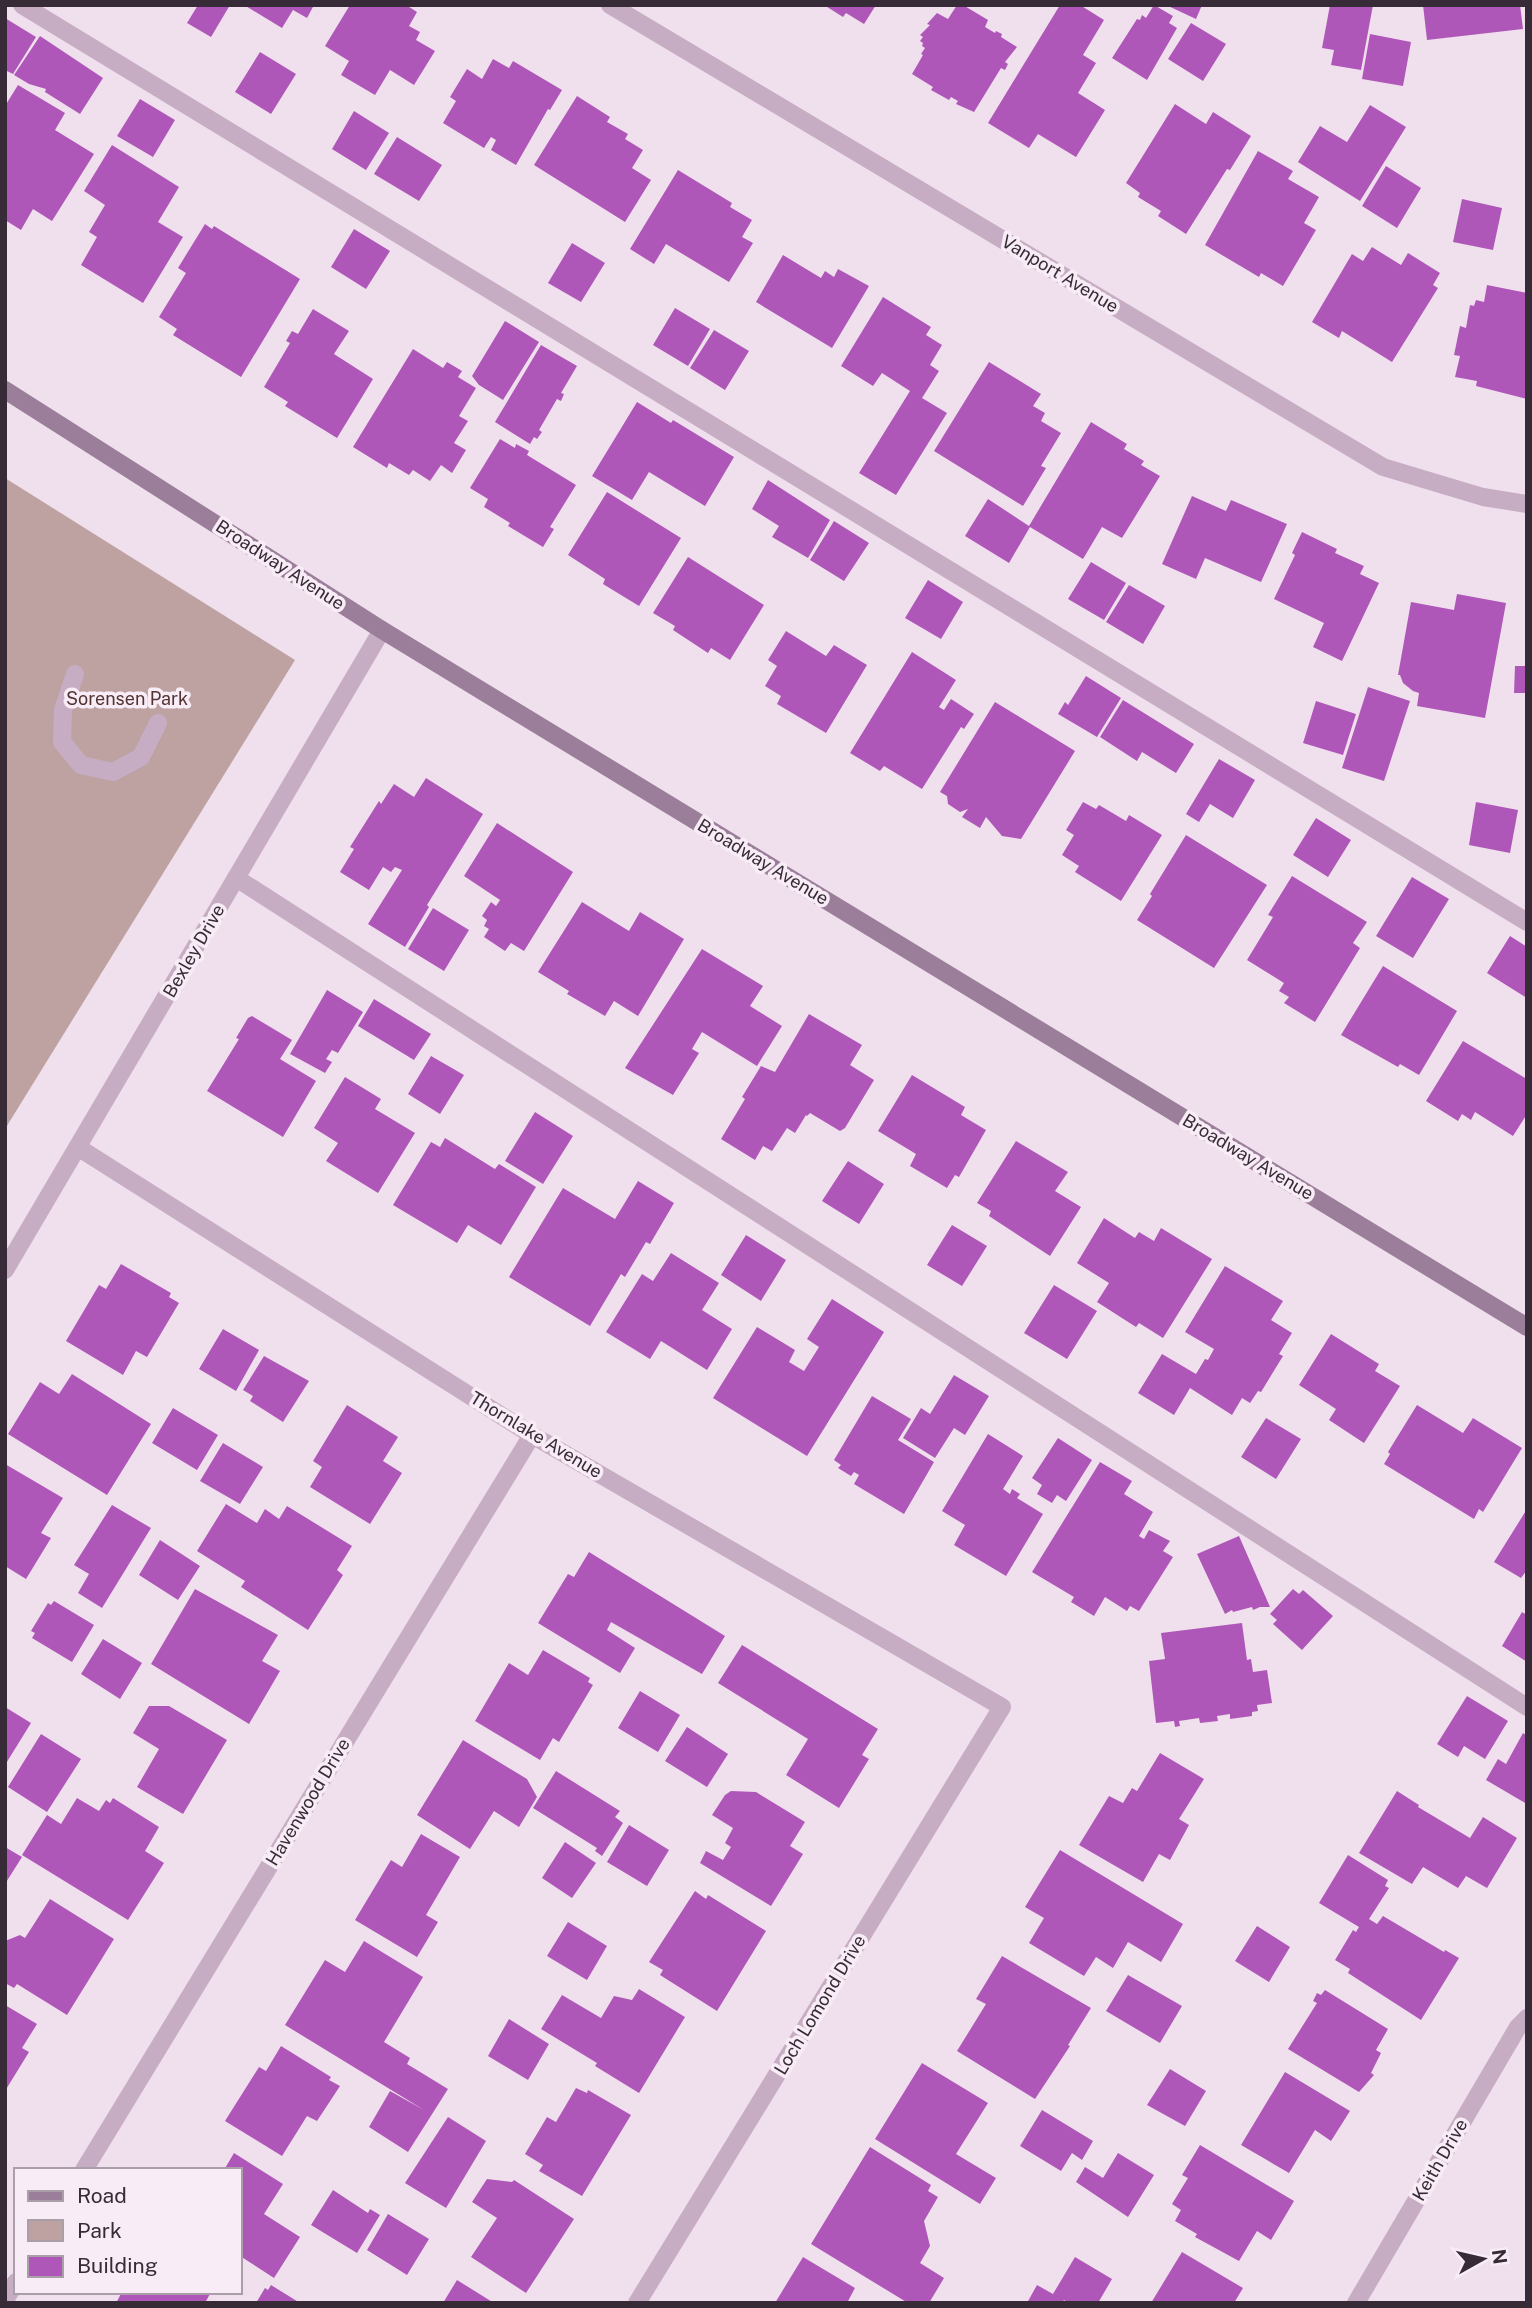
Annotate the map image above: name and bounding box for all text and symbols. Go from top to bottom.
street label: Vanport Avenue [998,230,1122,317]
street label: Broadway Avenue [212,515,348,614]
park label: Sorensen Park [66,688,188,709]
street label: Broadway Avenue [694,814,833,909]
street label: Bexley Drive [158,900,229,1001]
street label: Broadway Avenue [1179,1109,1318,1204]
street label: Thornlake Avenue [467,1387,606,1482]
street label: Havenwood Drive [261,1734,354,1869]
street label: Loch Lomond Drive [770,1931,870,2078]
street label: Keith Drive [1408,2115,1471,2205]
legend [14,2168,242,2294]
text: Road [77,2183,127,2208]
text: Park [77,2218,122,2243]
north arrow [1448,2224,1518,2294]
text: N [1488,2248,1512,2266]
text: Building [77,2253,158,2278]

